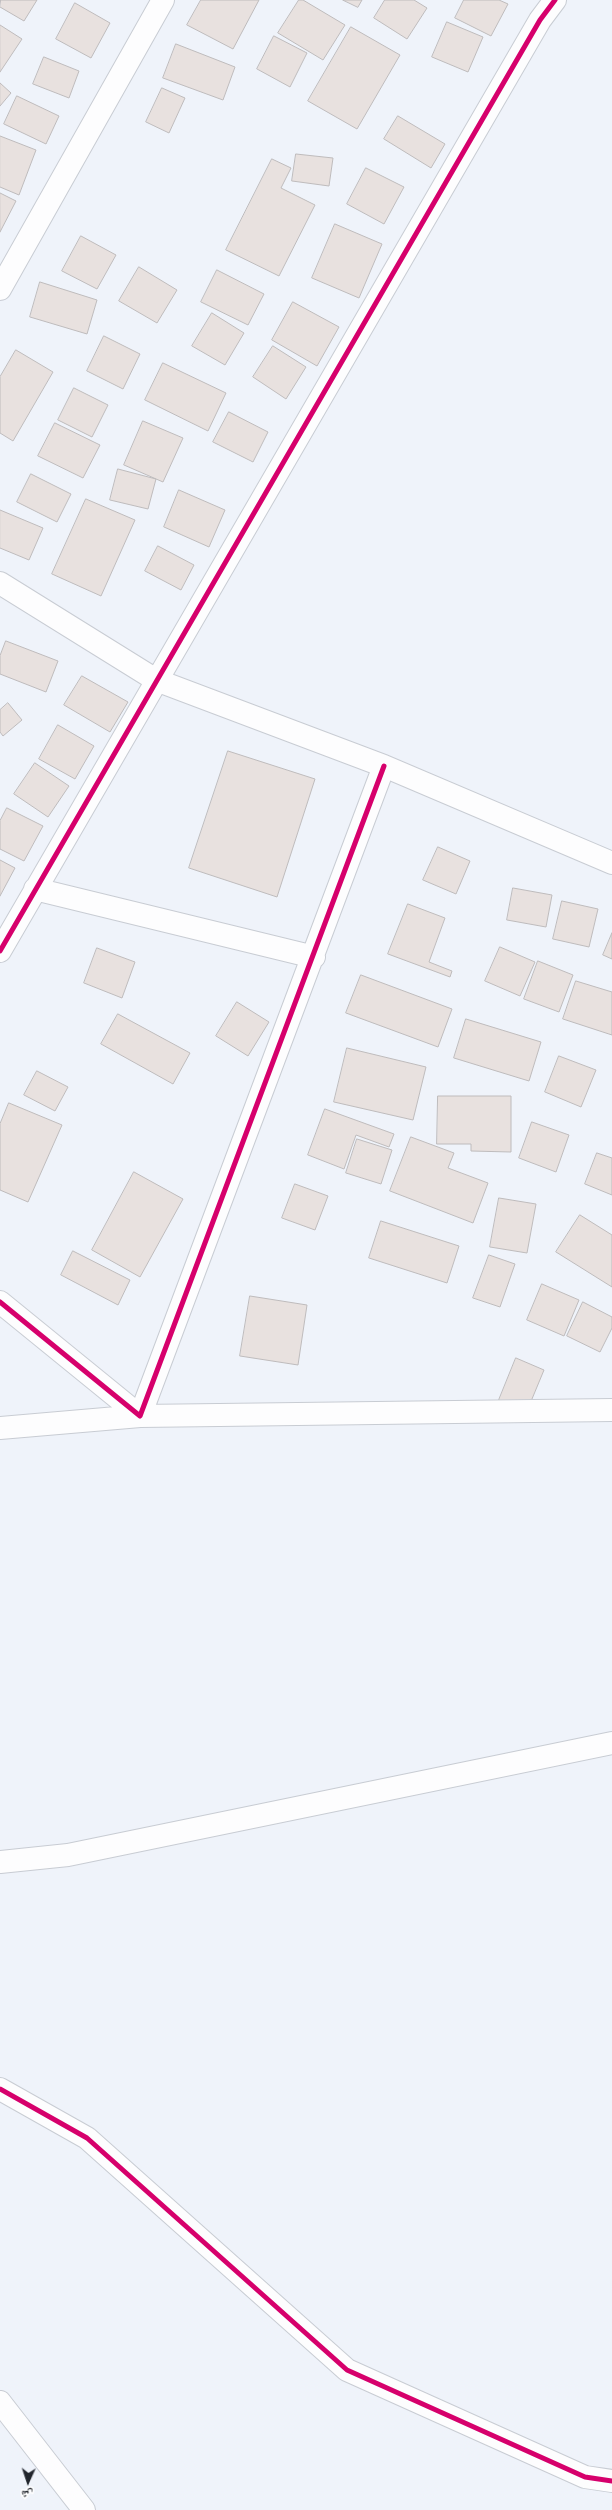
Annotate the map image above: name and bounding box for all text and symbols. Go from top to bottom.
north arrow [8,2462,48,2502]
text: ش [21,2488,34,2501]

